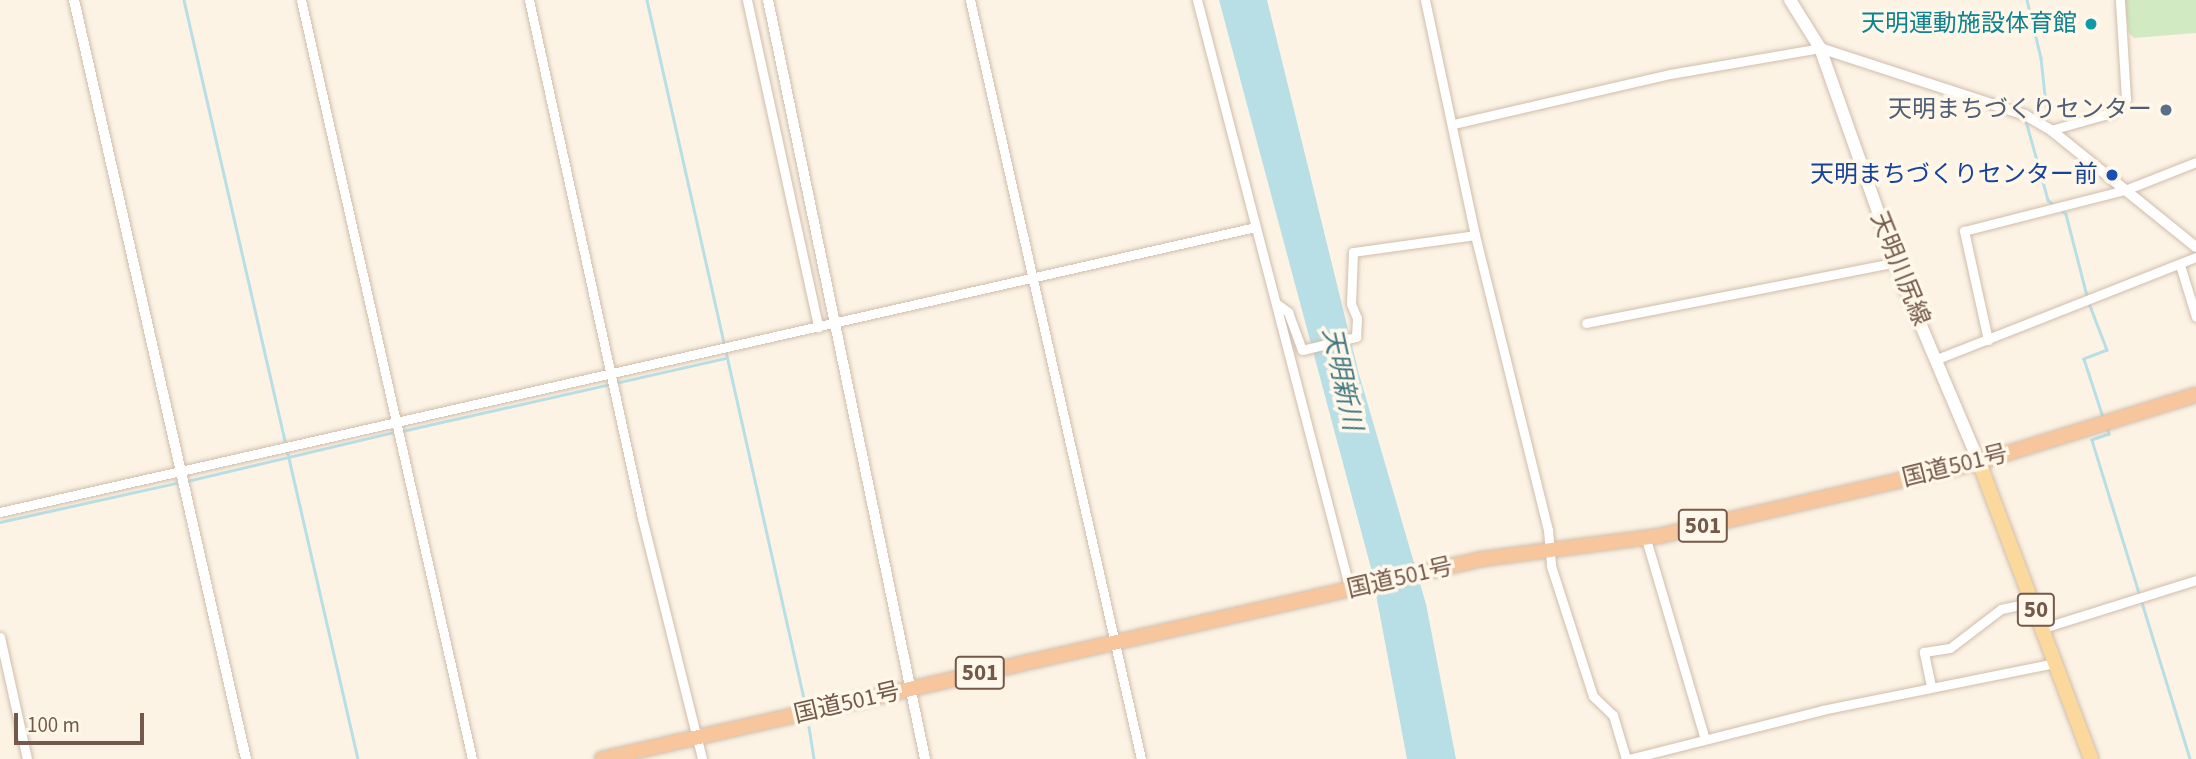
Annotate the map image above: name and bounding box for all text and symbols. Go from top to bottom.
place label: 天明運動施設体育館 [1861,10,2077,38]
marker: 天明運動施設体育館 [2083,16,2099,32]
place label: 天明まちづくりセンター [1888,96,2152,124]
marker: 天明まちづくりセンター [2158,102,2174,118]
place label: 天明まちづくりセンター前 [1810,161,2098,189]
marker: 天明まちづくりセンター前 [2104,167,2120,183]
street label: 天明川尻線 [1864,208,1936,330]
water label: 天明新川 [1316,325,1368,433]
street label: 国道501号 [1899,439,2011,493]
road number: 501 [1677,506,1729,546]
street label: 国道501号 [1344,552,1456,604]
road number: 50 [2017,590,2055,630]
road number: 501 [954,653,1006,692]
street label: 国道501号 [791,677,903,729]
scale bar [18,700,147,744]
text: 100 m [27,710,80,740]

